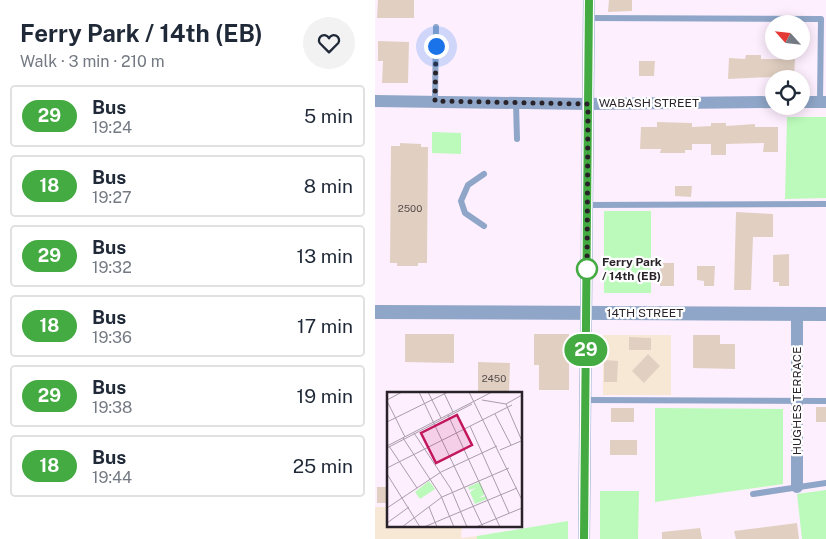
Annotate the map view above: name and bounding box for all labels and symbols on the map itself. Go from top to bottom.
north arrow [765,15,810,60]
your location [424,34,449,59]
street label: WABASH STREET [599,96,699,110]
house number: 2500 [398,202,422,214]
place label: Ferry Park / 14th (EB) [602,255,662,283]
marker: Ferry Park / 14th (EB) [576,258,598,280]
street label: 14TH STREET [607,306,683,320]
line badge: 29 [563,334,609,366]
street label: HUGHES TERRACE [790,347,804,455]
house number: 2450 [482,372,506,384]
inset map [387,392,523,526]

